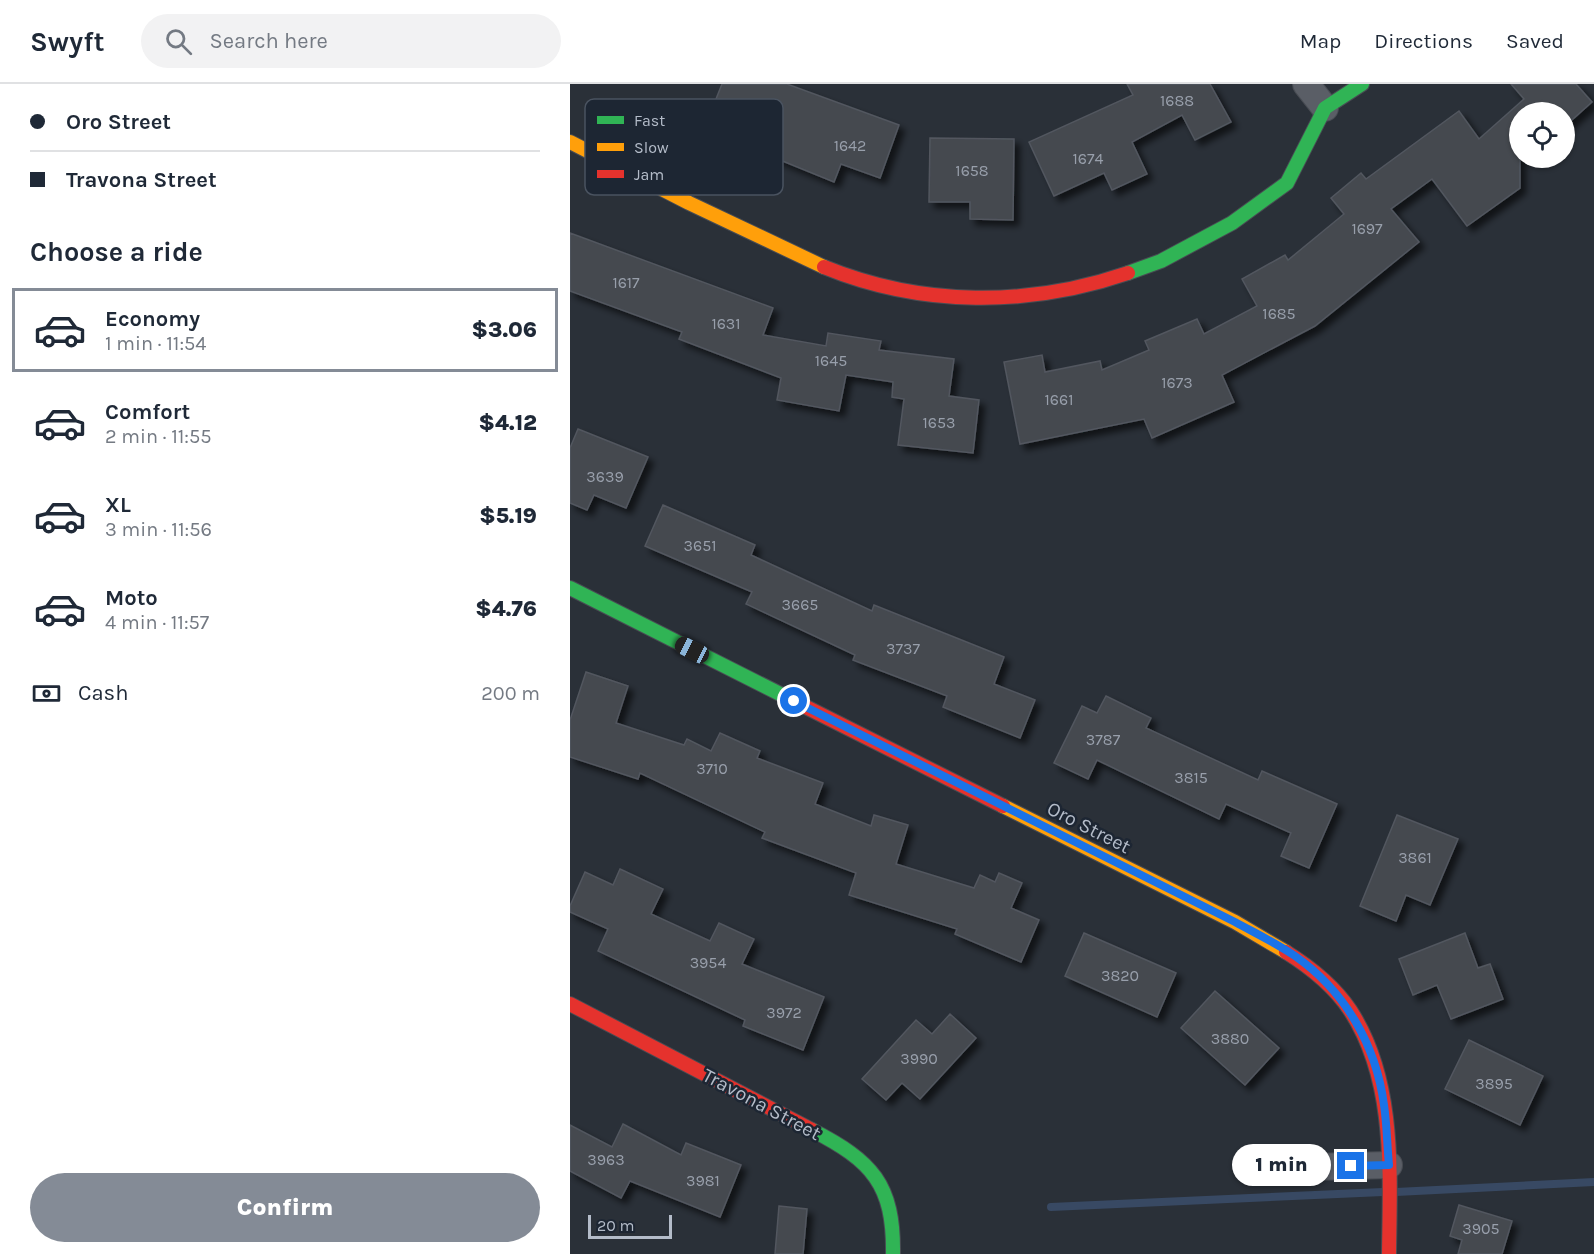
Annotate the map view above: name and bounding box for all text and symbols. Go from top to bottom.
search box [141,14,561,68]
text: Swyft [30,25,105,58]
icon: search [162,25,195,58]
text: Search here [210,28,328,54]
text: Map [1300,29,1341,53]
text: Directions [1374,29,1473,53]
text: Saved [1506,29,1564,53]
house number: 1688 [1160,91,1194,110]
legend [585,99,783,195]
map controls [1509,102,1575,168]
button: locate [1509,102,1575,168]
text: Oro Street [66,109,171,135]
text: Fast [634,111,665,130]
house number: 1642 [834,136,866,155]
text: Slow [634,138,669,157]
house number: 1674 [1073,149,1104,168]
house number: 1658 [955,161,989,180]
text: Jam [634,165,664,184]
text: Travona Street [66,167,217,193]
house number: 1697 [1351,219,1383,238]
text: Choose a ride [30,236,203,268]
house number: 1617 [612,273,640,292]
icon: car [33,303,87,357]
house number: 1685 [1262,304,1296,323]
text: Economy [105,306,200,332]
house number: 1631 [711,314,741,333]
text: $3.06 [472,317,537,343]
text: 1 min · 11:54 [105,332,206,355]
house number: 1645 [815,351,847,370]
house number: 1673 [1161,373,1193,392]
house number: 1661 [1045,390,1073,409]
icon: car [33,396,87,450]
text: Comfort [105,399,190,425]
text: $4.12 [479,410,537,436]
house number: 1653 [923,413,955,432]
text: 2 min · 11:55 [105,425,212,448]
house number: 3639 [586,467,624,486]
icon: car [33,489,87,543]
text: XL [105,492,131,518]
text: $5.19 [479,503,537,529]
text: 3 min · 11:56 [105,518,212,541]
house number: 3651 [684,536,716,555]
icon: car [33,582,87,636]
text: Moto [105,585,158,611]
house number: 3665 [782,595,818,614]
text: $4.76 [475,596,537,622]
text: 4 min · 11:57 [105,611,209,634]
car [672,634,712,666]
house number: 3737 [886,639,920,658]
icon: cash [30,677,63,710]
text: Cash [78,680,128,706]
text: 200 m [481,682,540,705]
route start [780,687,807,714]
house number: 3787 [1086,730,1121,749]
house number: 3710 [696,759,728,778]
house number: 3815 [1174,768,1208,787]
street label: Oro Street [1043,797,1135,858]
house number: 3861 [1398,848,1432,867]
house number: 3954 [690,953,726,972]
house number: 3820 [1101,966,1139,985]
house number: 3972 [766,1003,802,1022]
house number: 3880 [1211,1029,1249,1048]
house number: 3990 [900,1049,938,1068]
street label: Travona Street [699,1064,825,1145]
house number: 3895 [1475,1074,1513,1093]
callout: 1 min [1231,1145,1330,1187]
house number: 3963 [587,1150,625,1169]
route end [1337,1152,1364,1179]
text: 1 min [1255,1153,1308,1176]
house number: 3981 [686,1171,720,1190]
button: Confirm [30,1173,540,1242]
scale bar [588,1212,672,1240]
text: 20 m [597,1216,635,1235]
house number: 3905 [1462,1219,1500,1238]

